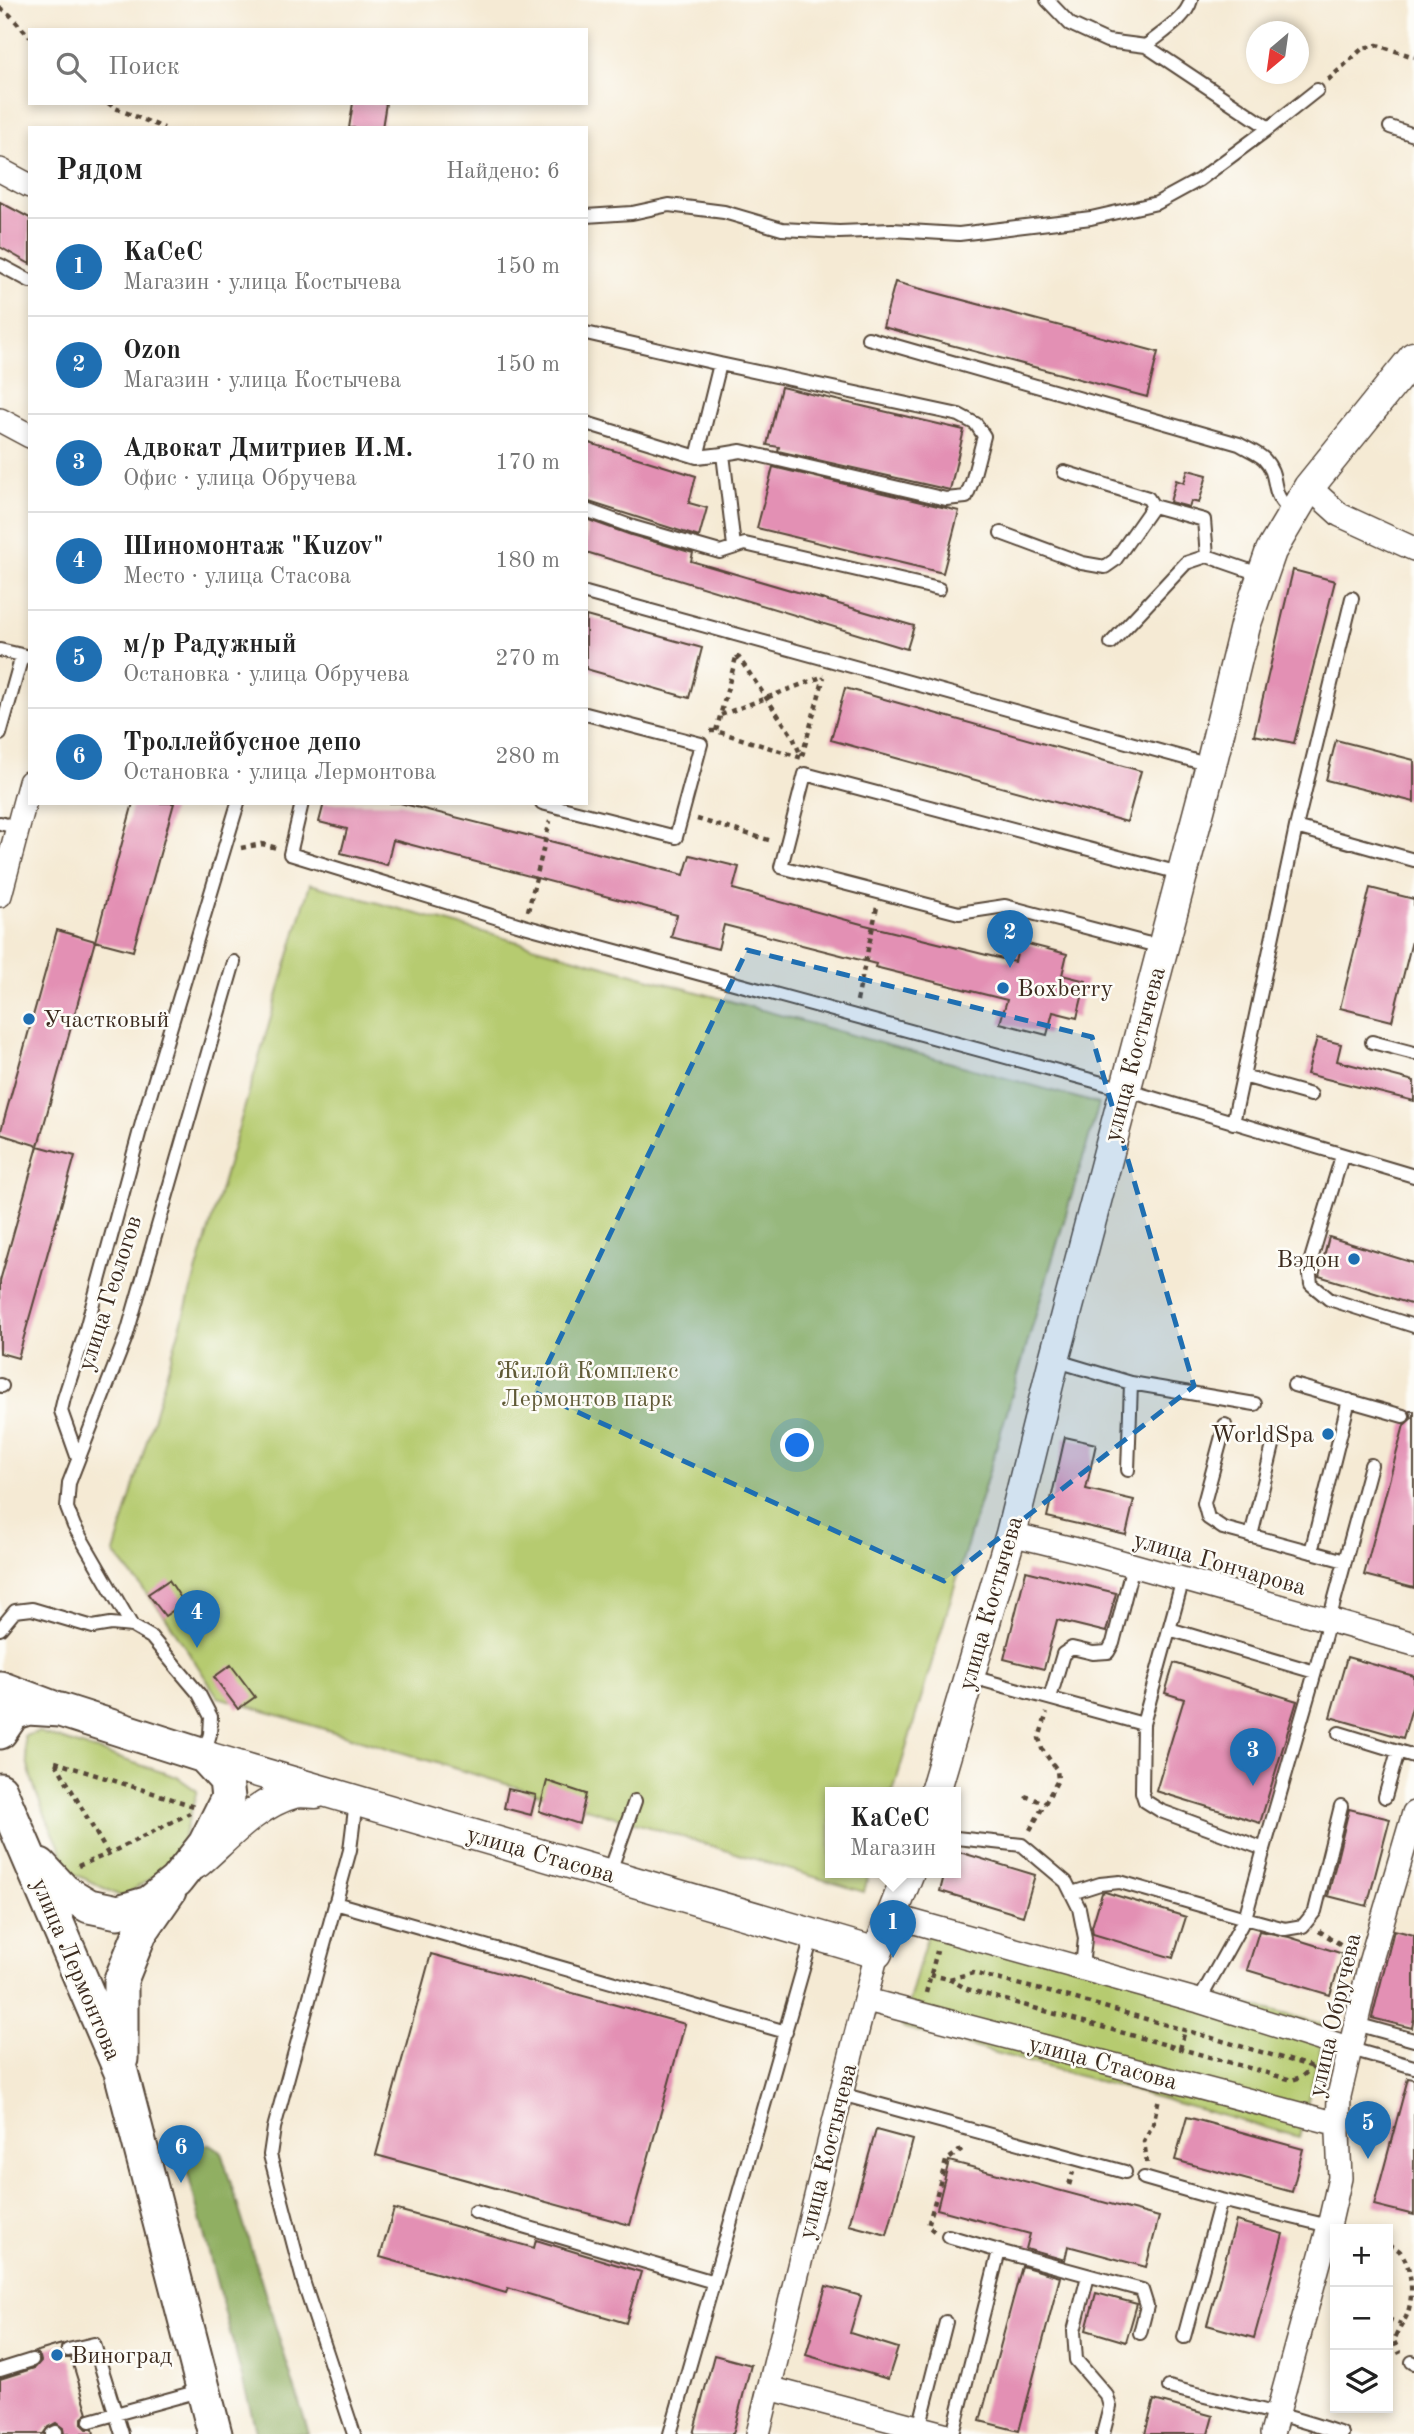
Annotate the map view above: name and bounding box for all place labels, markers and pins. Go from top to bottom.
pin: 2 [987,910,1033,968]
place label: Boxberry [1017,978,1113,1002]
marker: Boxberry [995,980,1011,996]
place label: Участковый [43,1009,169,1033]
marker: Участковый [21,1011,37,1027]
place label: Вэдон [1277,1249,1340,1273]
marker: Вэдон [1346,1251,1362,1267]
place label: WorldSpa [1211,1424,1314,1448]
marker: WorldSpa [1320,1426,1336,1442]
pin: 4 [174,1590,220,1648]
pin: 3 [1230,1728,1276,1786]
pin: 1 [870,1900,916,1958]
pin: 5 [1345,2101,1391,2159]
pin: 6 [158,2125,204,2183]
place label: Виноград [71,2345,172,2369]
marker: Виноград [49,2347,65,2363]

